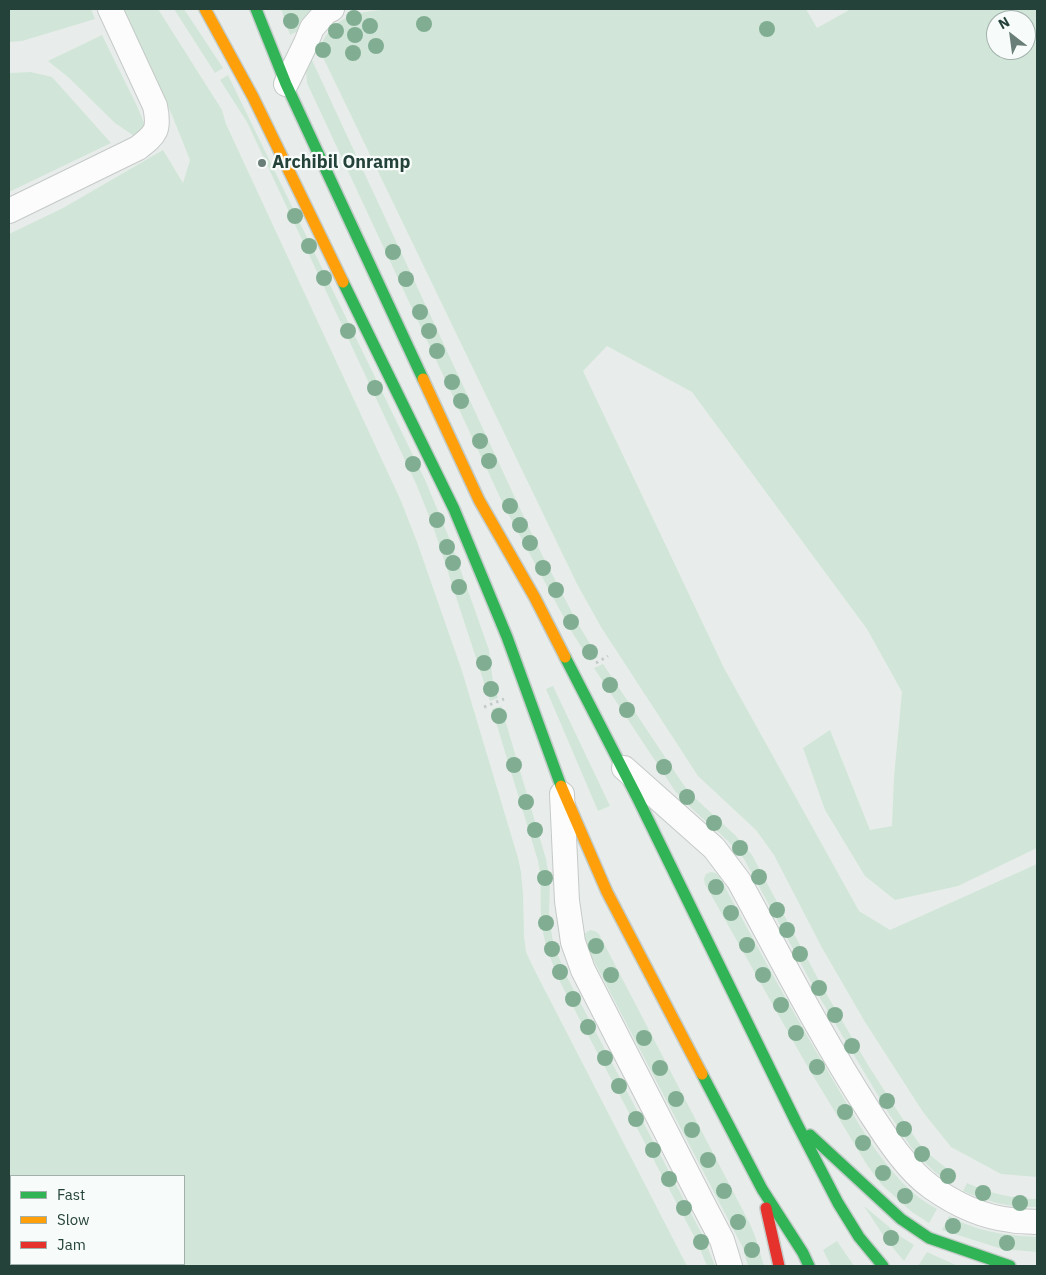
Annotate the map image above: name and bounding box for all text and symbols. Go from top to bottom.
north arrow [986,10,1036,60]
text: N [995,13,1013,33]
place label: Archibil Onramp [272,152,410,174]
marker: Archibil Onramp [256,157,268,169]
legend [10,1175,185,1265]
text: Fast [57,1185,85,1204]
text: Slow [57,1210,90,1229]
text: Jam [57,1235,86,1254]

